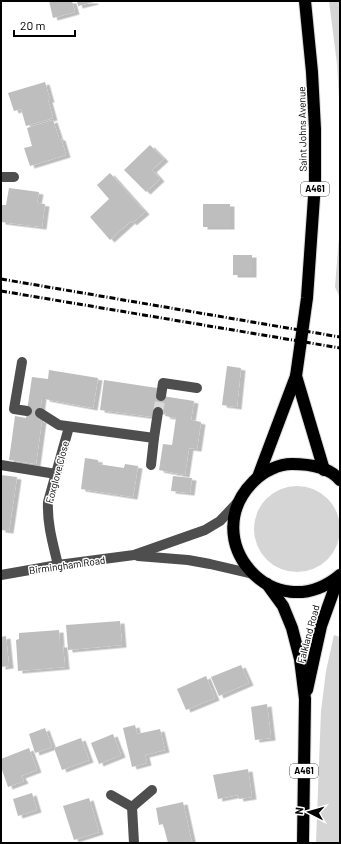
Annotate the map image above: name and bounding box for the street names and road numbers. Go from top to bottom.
street label: Saint Johns Avenue [295,86,309,172]
road number: A461 [301,182,329,196]
street label: Foxglove Close [43,440,71,504]
street label: Birmingham Road [28,554,106,576]
street label: Falkland Road [294,603,322,665]
road number: A461 [290,764,318,778]

